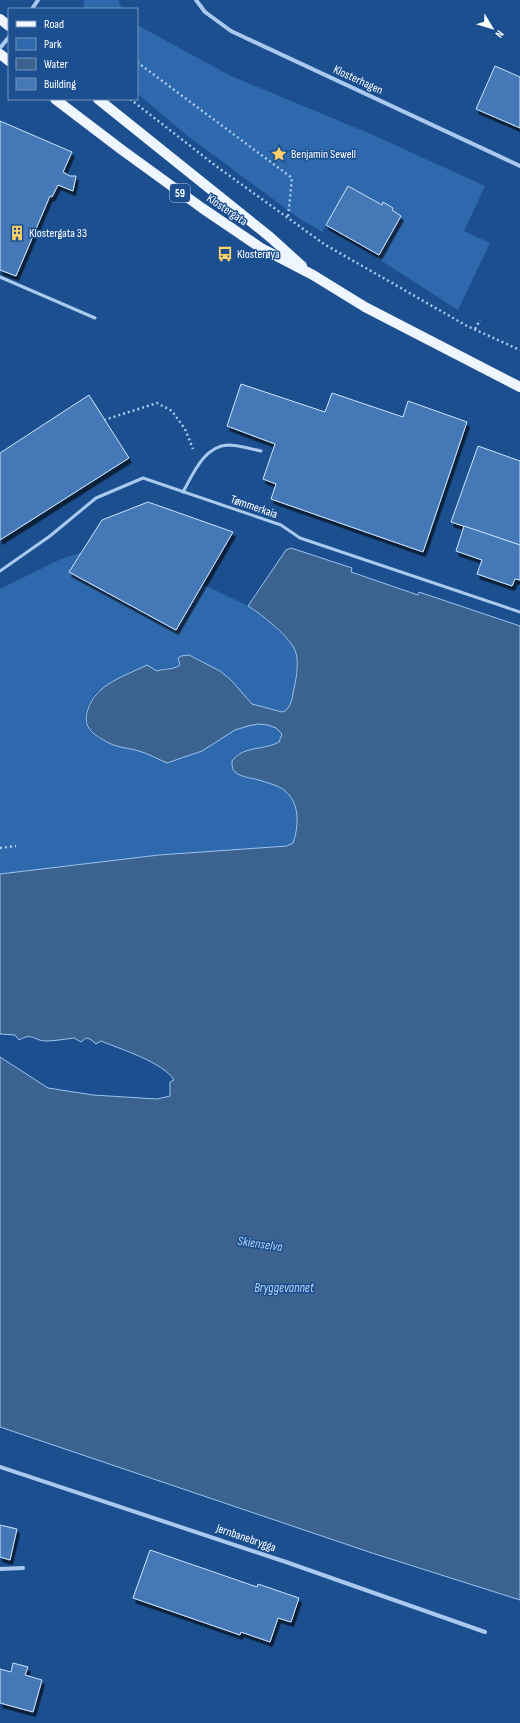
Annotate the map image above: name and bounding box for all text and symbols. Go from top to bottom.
legend [8,8,138,100]
north arrow [472,8,512,48]
text: Road [44,17,64,32]
text: N [492,28,506,40]
text: Park [44,37,62,52]
text: Water [44,57,68,72]
street label: Klosterhagen [331,62,385,98]
text: Building [44,77,76,92]
place icon: Benjamin Sewell [270,145,288,163]
place label: Benjamin Sewell [291,147,356,162]
road number: 59 [170,184,190,202]
street label: Klostergata [204,191,251,229]
building icon: Klostergata 33 [8,224,26,242]
place label: Klostergata 33 [29,226,87,241]
bus stop icon: Klosterøya [216,245,234,263]
place label: Klosterøya [237,247,280,262]
street label: Tømmerkaia [228,492,280,522]
water label: Skienselva [236,1233,284,1255]
water label: Bryggevannet [254,1280,315,1296]
street label: Jernbanebrygga [213,1520,278,1555]

